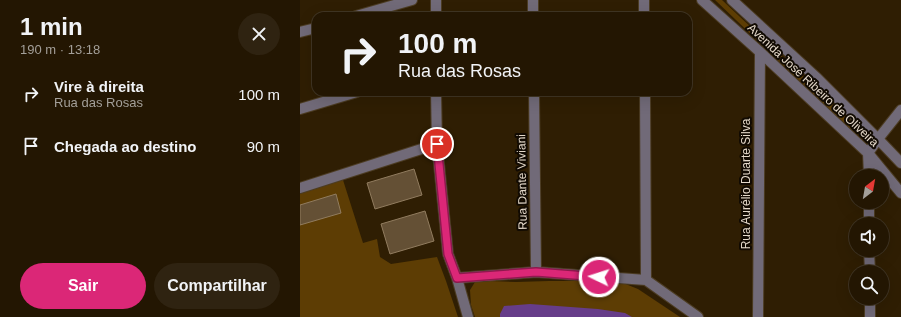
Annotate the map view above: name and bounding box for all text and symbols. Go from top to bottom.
text: 1 min [20,13,83,40]
button: close [238,13,280,55]
street label: Avenida José Ribeiro de Oliveira [745,21,882,150]
icon: right [332,28,384,80]
text: 100 m [398,28,477,59]
text: 190 m · 13:18 [20,42,100,57]
text: Rua das Rosas [398,61,521,81]
text: Vire à direita [54,78,144,95]
icon: right [20,83,42,105]
text: 100 m [238,86,280,103]
text: Rua das Rosas [54,95,143,110]
street label: Rua Aurélio Duarte Silva [739,118,753,249]
pin [420,127,454,161]
icon: arrive [426,133,448,155]
street label: Rua Dante Viviani [514,134,530,230]
icon: arrive [20,135,42,157]
text: Chegada ao destino [54,138,197,155]
text: 90 m [247,138,280,155]
north arrow [849,169,889,209]
map controls [849,169,889,305]
button: sound [849,217,889,257]
position arrow [578,256,620,298]
button: Sair [20,263,146,309]
button: Compartilhar [154,263,280,309]
button: search [849,265,889,305]

